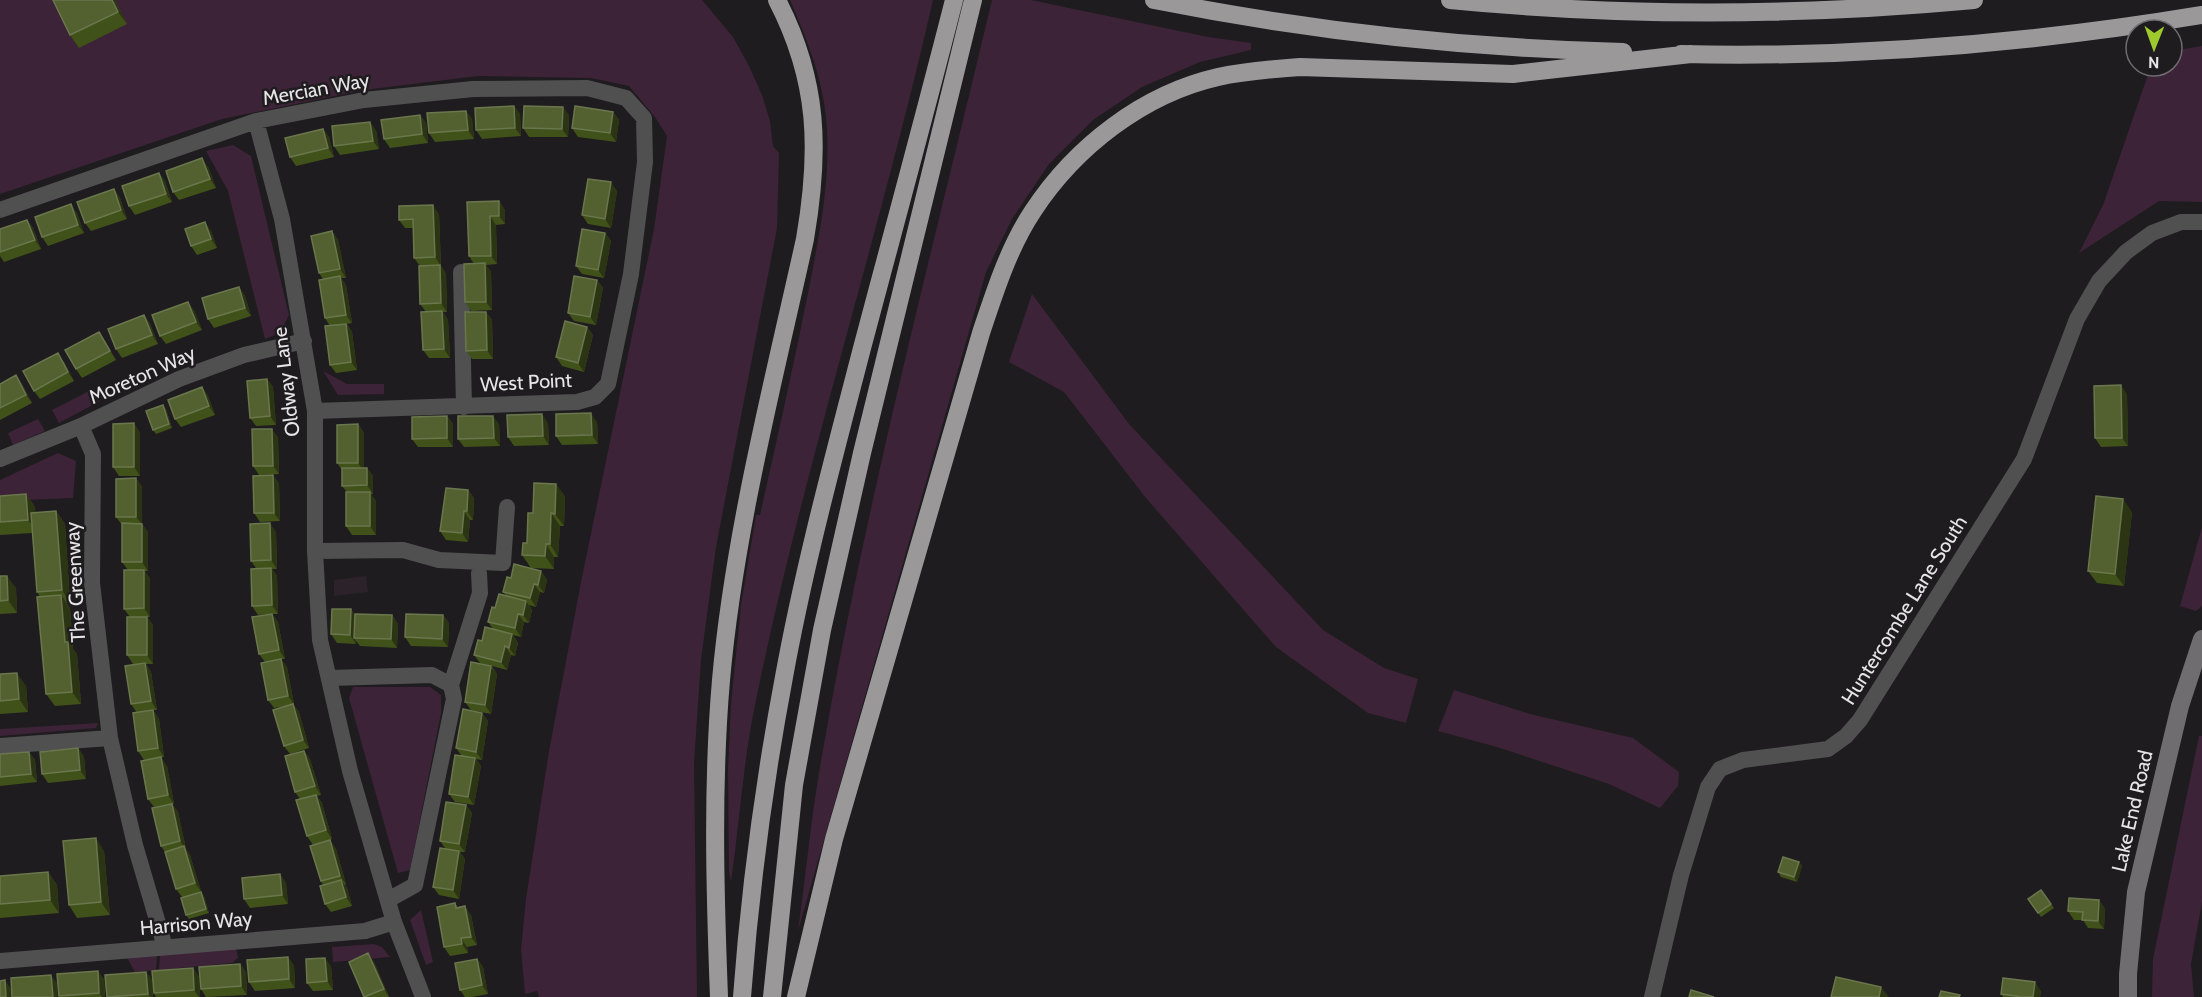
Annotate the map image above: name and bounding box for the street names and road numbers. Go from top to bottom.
street label: Mercian Way [261,68,371,110]
street label: Oldway Lane [267,326,305,438]
street label: Moreton Way [85,341,199,409]
street label: West Point [479,368,573,396]
street label: Huntercombe Lane South [1836,511,1972,709]
street label: The Greenway [60,521,90,643]
street label: Lake End Road [2106,748,2158,874]
street label: Harrison Way [139,906,253,940]

